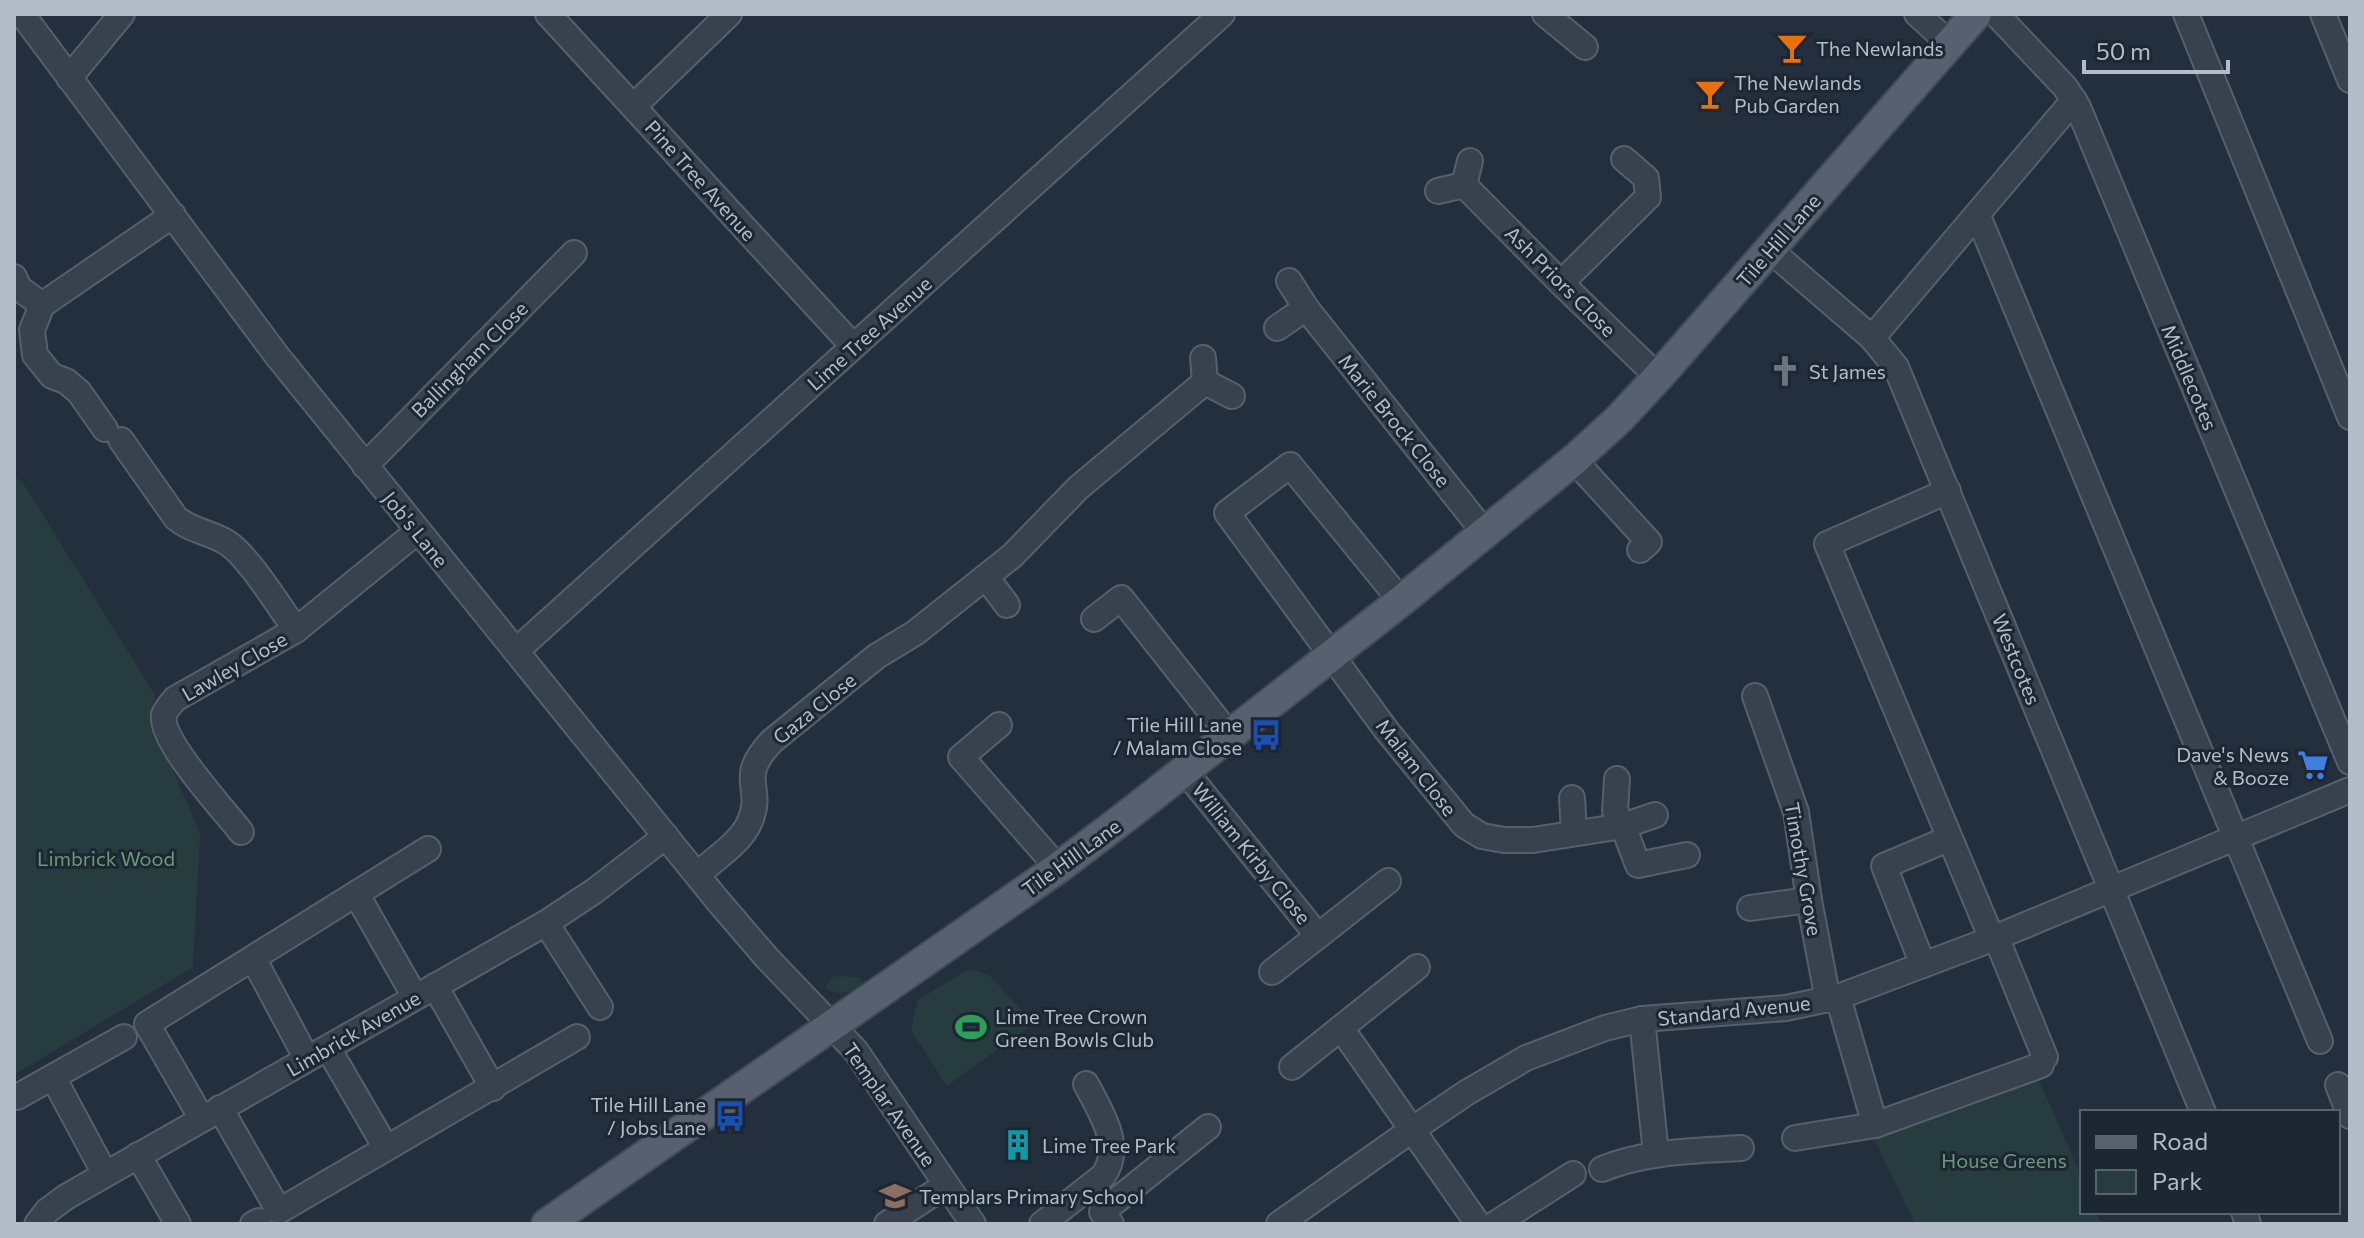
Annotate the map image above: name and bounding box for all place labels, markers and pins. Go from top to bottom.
bar icon: The Newlands [1775,31,1809,65]
place label: The Newlands [1816,36,1944,60]
place label: The Newlands Pub Garden [1734,70,1862,117]
bar icon: The Newlands Pub Garden [1693,77,1727,111]
church icon: St James [1768,354,1802,388]
place label: St James [1809,359,1886,383]
place label: Tile Hill Lane / Malam Close [1113,712,1242,759]
bus stop icon: Tile Hill Lane / Malam Close [1249,718,1283,752]
place label: Dave's News & Booze [2176,742,2289,789]
supermarket icon: Dave's News & Booze [2296,748,2330,782]
place label: Lime Tree Crown Green Bowls Club [995,1004,1154,1051]
sports icon: Lime Tree Crown Green Bowls Club [954,1010,988,1044]
place label: Tile Hill Lane / Jobs Lane [591,1092,706,1139]
bus stop icon: Tile Hill Lane / Jobs Lane [713,1099,747,1133]
building icon: Lime Tree Park [1001,1128,1035,1162]
place label: Lime Tree Park [1042,1133,1176,1157]
school or university icon: Templars Primary School [878,1179,912,1213]
place label: Templars Primary School [919,1184,1144,1208]

